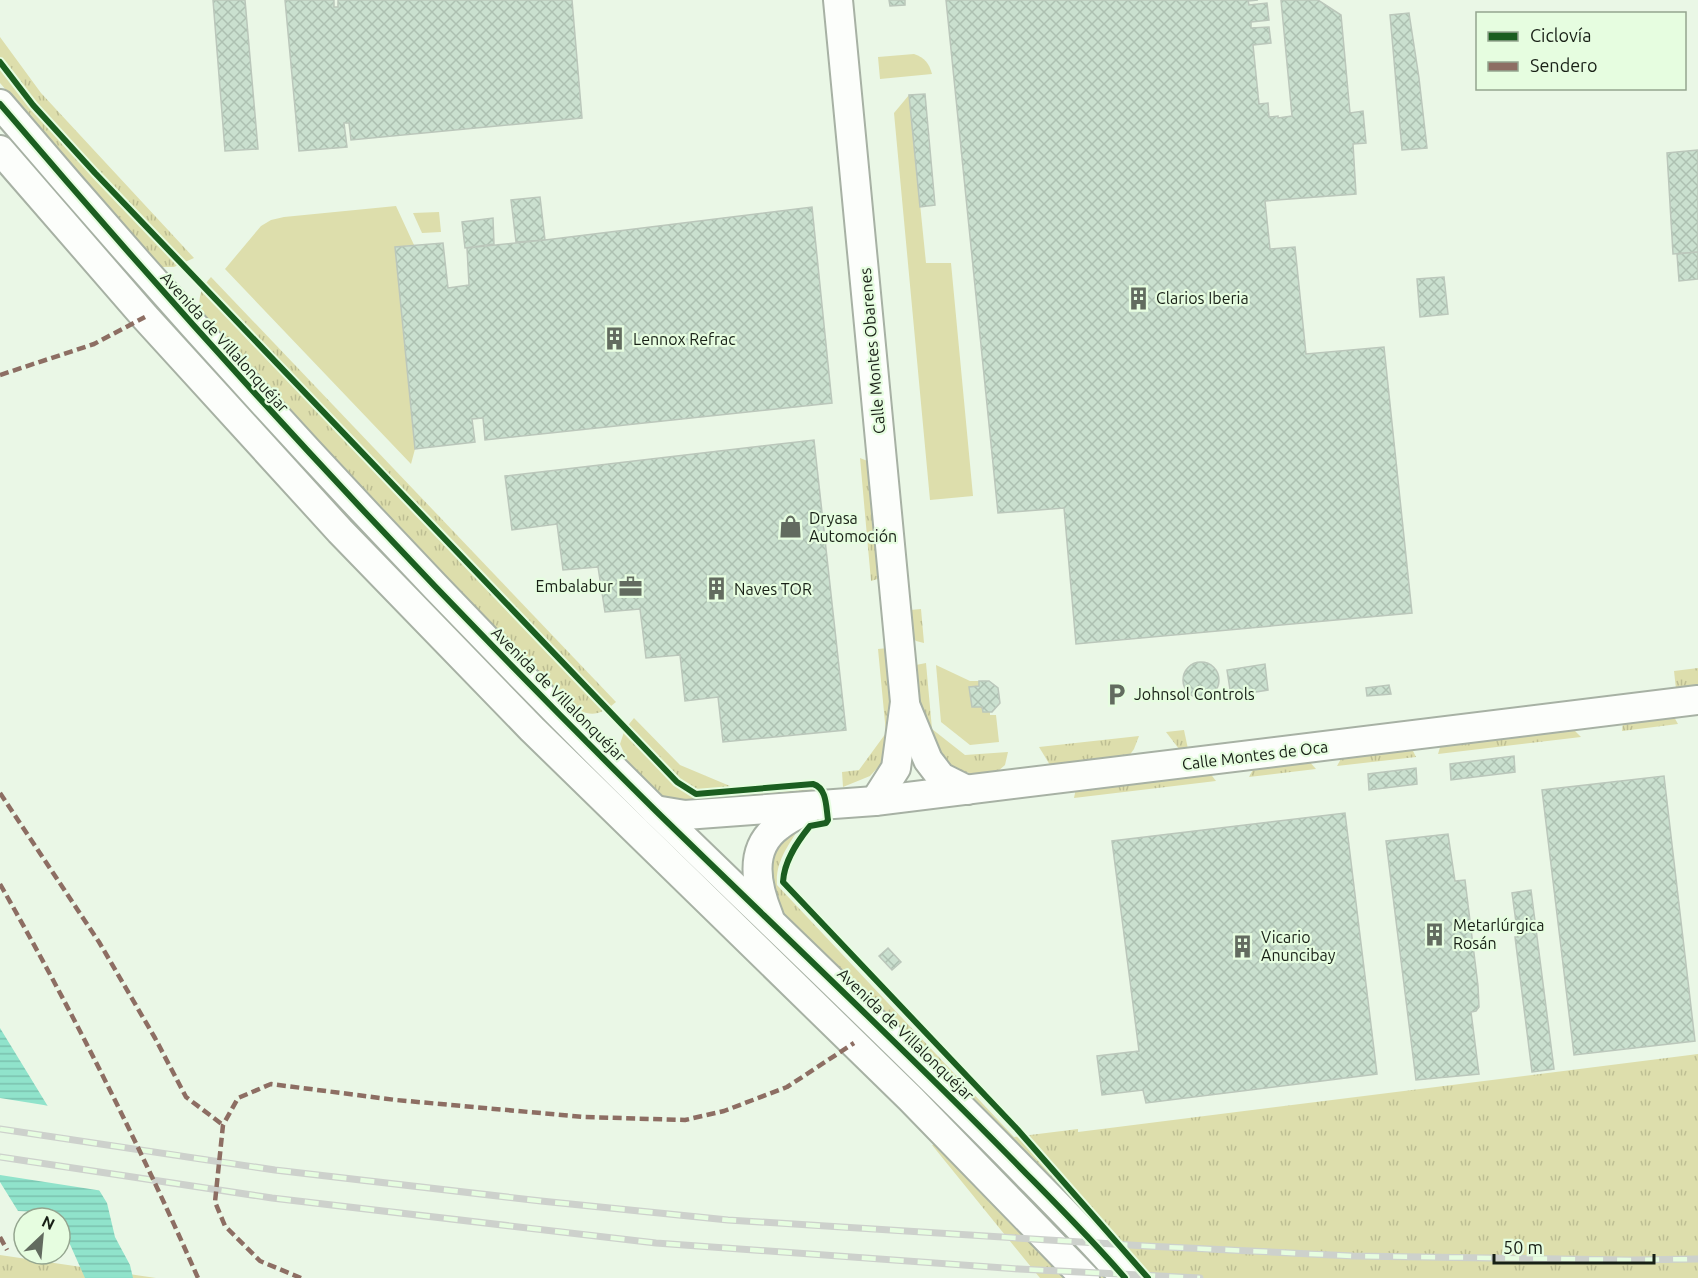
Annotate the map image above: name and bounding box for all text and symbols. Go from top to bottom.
legend [1476,12,1686,90]
text: Ciclovía [1530,25,1591,45]
text: Sendero [1530,55,1597,75]
street label: Calle Montes Obarenes [856,267,888,435]
street label: Avenida de Villalonquéjar [157,268,293,416]
building icon: Clarios Iberia [1125,285,1151,311]
place label: Clarios Iberia [1156,289,1249,307]
building icon: Lennox Refrac [602,326,628,352]
place label: Lennox Refrac [633,330,736,348]
place label: Dryasa Automoción [809,509,897,545]
shop icon: Dryasa Automoción [778,514,804,540]
office icon: Embalabur [618,573,644,599]
building icon: Naves TOR [703,576,729,602]
place label: Embalabur [536,577,613,595]
place label: Naves TOR [734,580,812,598]
street label: Avenida de Villalonquéjar [488,623,630,765]
parking icon: Johnsol Controls [1103,681,1129,707]
place label: Johnsol Controls [1134,685,1255,703]
street label: Calle Montes de Oca [1181,737,1329,773]
place label: Metarlúrgica Rosán [1453,916,1544,952]
building icon: Metarlúrgica Rosán [1422,921,1448,947]
place label: Vicario Anuncibay [1261,928,1336,964]
building icon: Vicario Anuncibay [1230,933,1256,959]
street label: Avenida de Villalonquéjar [834,964,978,1104]
north arrow [12,1206,72,1266]
text: N [39,1212,58,1233]
scale bar [1494,1227,1654,1265]
text: 50 m [1503,1237,1543,1257]

